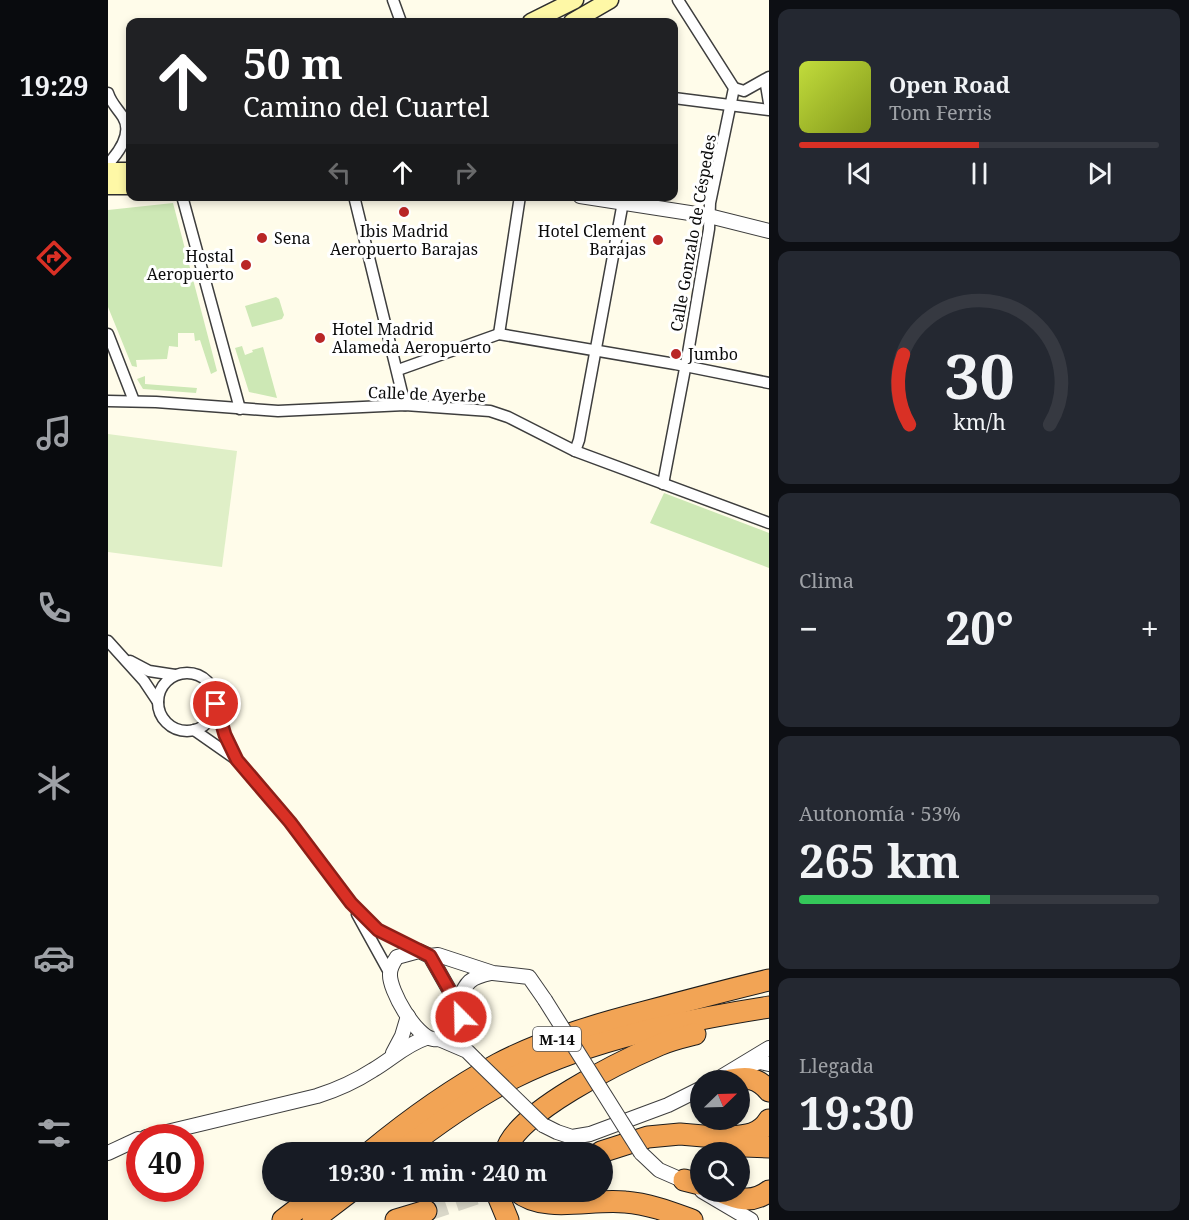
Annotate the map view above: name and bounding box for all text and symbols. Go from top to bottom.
text: 50 m [243,34,343,91]
icon: ahead [144,42,222,120]
text: 19:29 [19,67,89,104]
text: Open Road [889,69,1010,99]
text: Camino del Cuartel [243,88,489,125]
text: Tom Ferris [889,99,992,126]
street label: Calle Gonzalo de Céspedes [665,133,721,333]
icon: left [323,156,356,189]
icon: ahead [386,156,419,189]
icon: right [449,156,482,189]
icon: previous [843,157,876,190]
icon: pause [963,157,996,190]
icon: next [1083,157,1116,190]
marker: Ibis Madrid Aeropuerto Barajas [397,205,411,219]
place label: Ibis Madrid Aeropuerto Barajas [330,220,478,260]
place label: Hotel Clement Barajas [538,220,646,260]
place label: Sena [274,227,311,249]
marker: Sena [255,231,269,245]
marker: Hotel Clement Barajas [651,233,665,247]
icon: directions [33,237,75,279]
place label: Hostal Aeropuerto [147,245,234,285]
marker: Hostal Aeropuerto [239,258,253,272]
place label: Hotel Madrid Alameda Aeropuerto [332,318,491,358]
marker: Hotel Madrid Alameda Aeropuerto [313,331,327,345]
text: 30 [944,332,1014,417]
place label: Jumbo [687,343,738,365]
marker: Jumbo [669,347,683,361]
street label: Calle de Ayerbe [368,381,486,407]
text: km/h [953,407,1006,436]
icon: music [33,412,75,454]
text: Clima [799,567,854,594]
icon: phone [33,587,75,629]
text: 20° [945,597,1014,658]
text: − [799,606,818,651]
text: + [1141,606,1159,651]
pin [190,678,241,729]
icon: arrive [199,687,232,720]
icon: climate [33,762,75,804]
text: Autonomía · 53% [799,800,961,827]
text: 265 km [799,830,960,891]
icon: car [33,937,75,979]
position arrow [429,985,493,1049]
road number: M-14 [533,1027,581,1051]
text: Llegada [799,1052,874,1079]
north arrow [690,1070,750,1130]
map controls [690,1070,750,1202]
text: 19:30 [799,1082,914,1143]
icon: filters [33,1112,75,1154]
speed limit sign: 40 [126,1124,204,1202]
button: search [690,1142,750,1202]
text: 19:30 · 1 min · 240 m [328,1157,547,1187]

